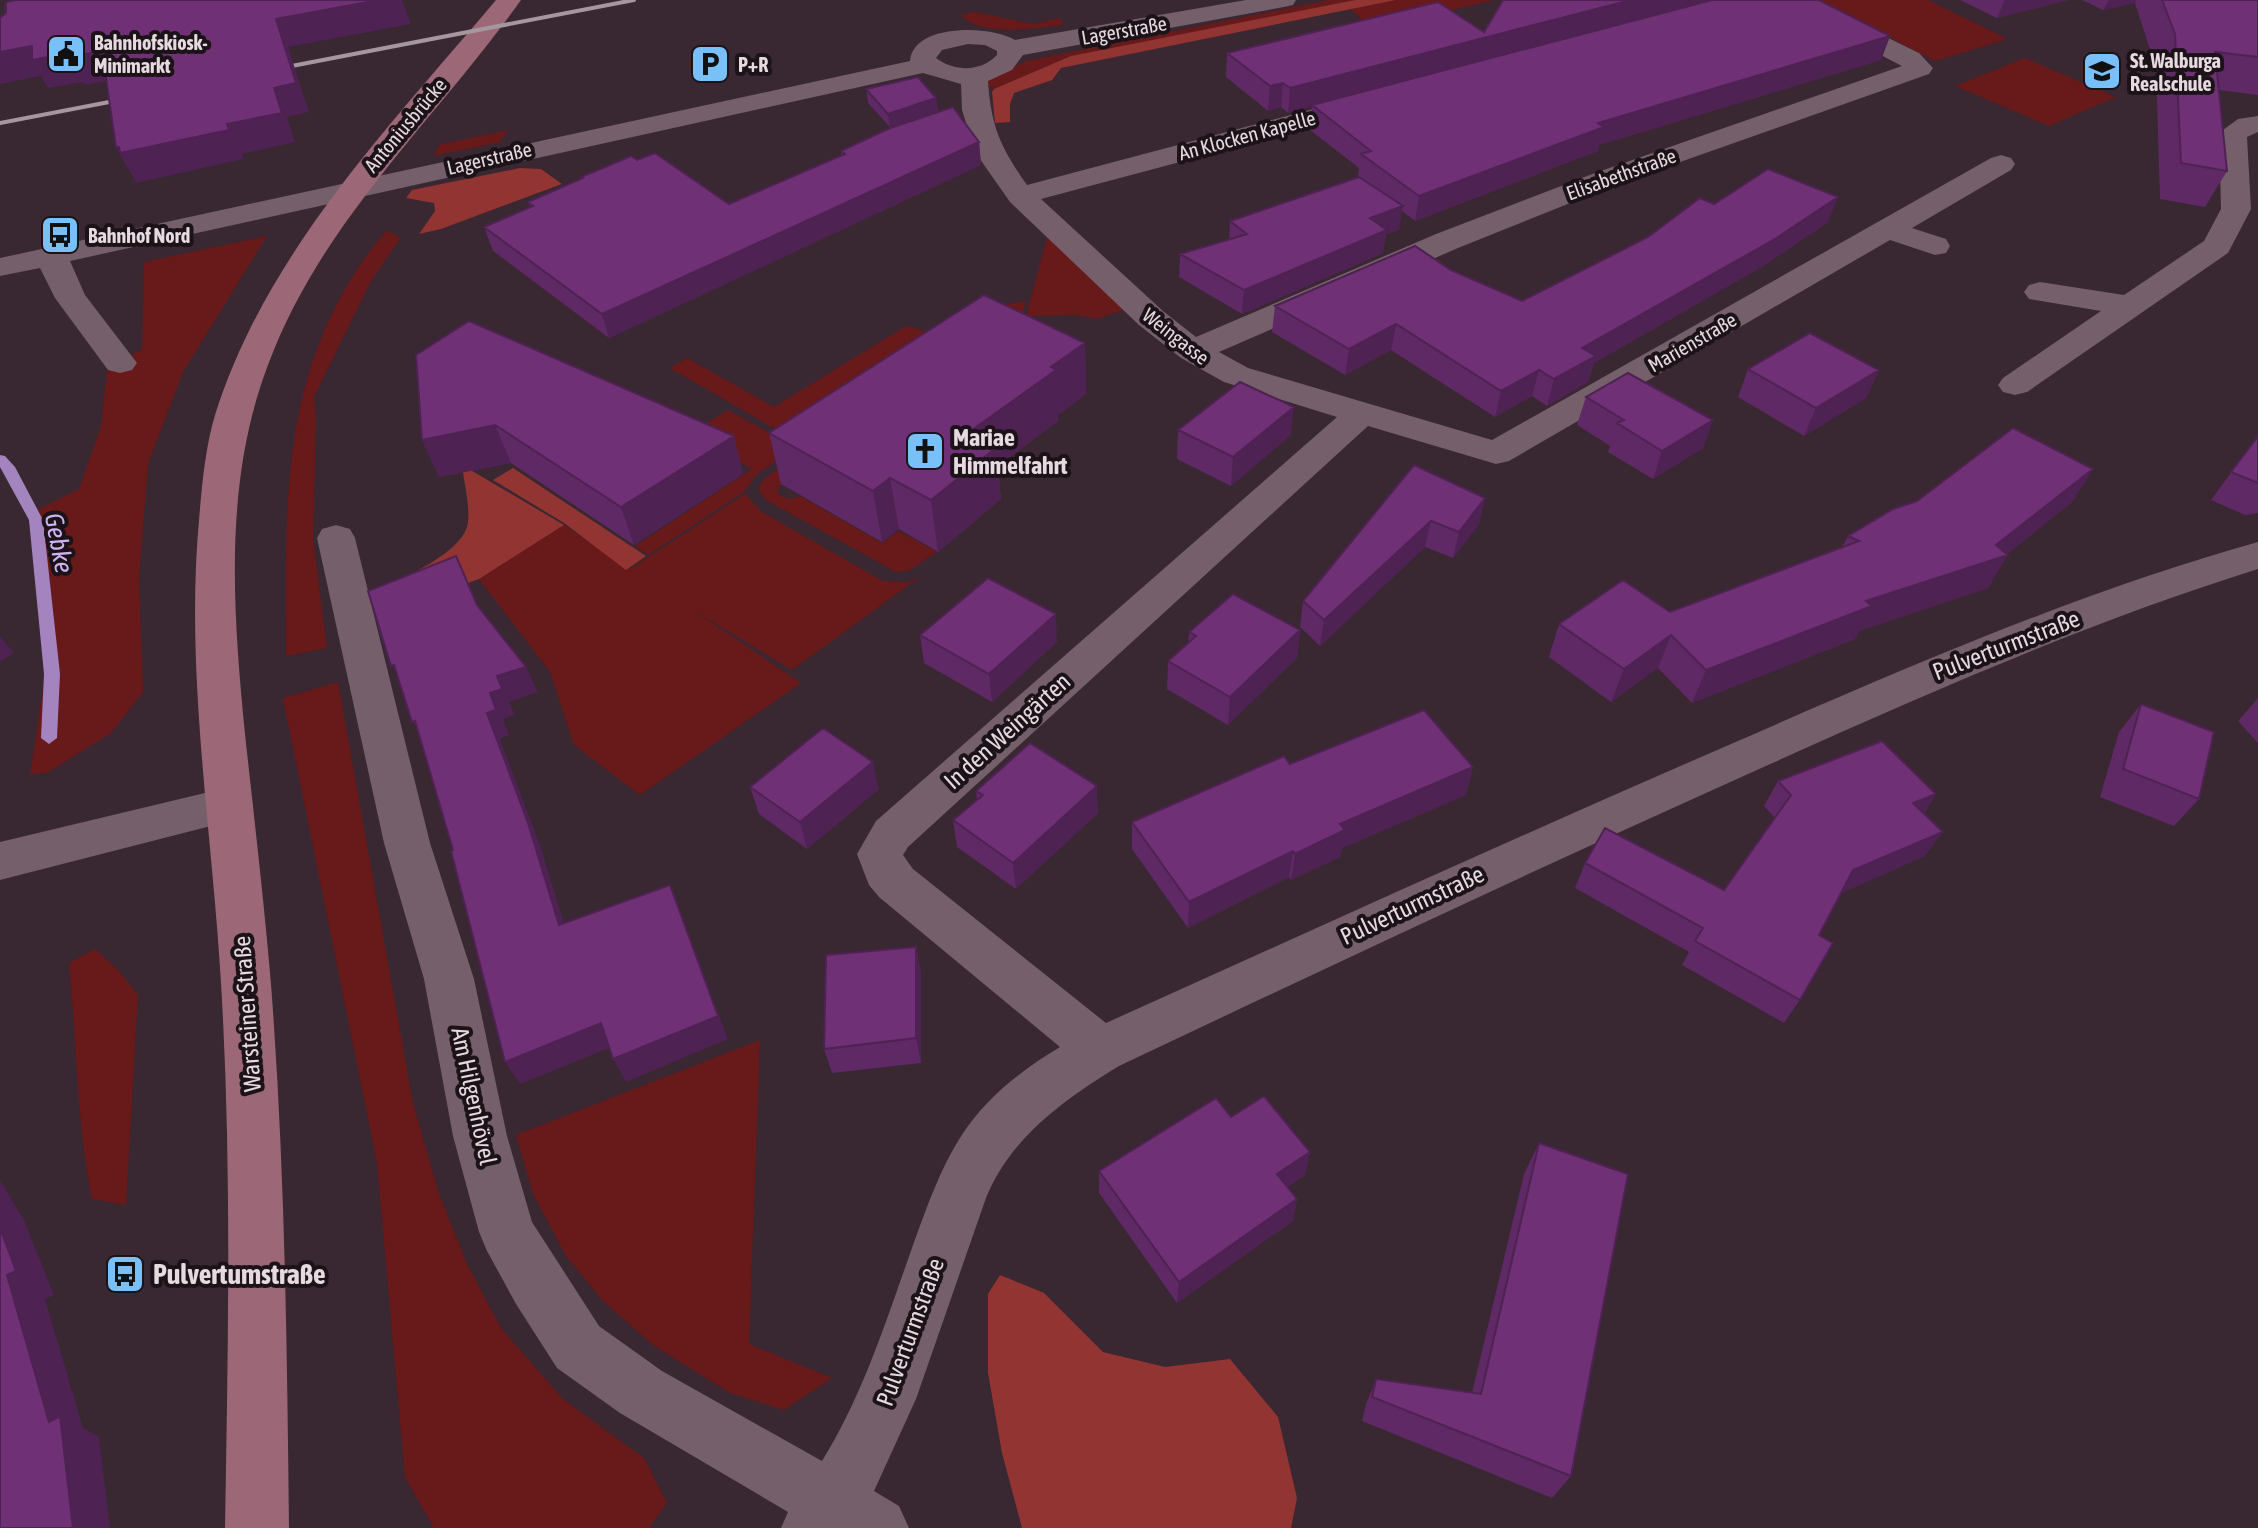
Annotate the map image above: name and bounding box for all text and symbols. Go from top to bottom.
street label: Lagerstraße [1079,11,1169,49]
place label: Bahnhofskiosk- Minimarkt [94,31,207,77]
public building icon: Bahnhofskiosk- Minimarkt [45,33,87,75]
parking icon: P+R [689,43,731,85]
place label: St. Walburga Realschule [2130,49,2221,95]
school or university icon: St. Walburga Realschule [2081,50,2123,92]
place label: P+R [738,53,768,76]
street label: Antoniusbrücke [359,73,451,177]
street label: An Klocken Kapelle [1176,106,1318,164]
street label: Lagerstraße [444,137,534,179]
street label: Elisabethstraße [1563,144,1679,204]
bus stop icon: Bahnhof Nord [39,214,81,256]
place label: Bahnhof Nord [88,224,190,247]
street label: Weingasse [1138,303,1214,369]
street label: Marienstraße [1644,308,1740,376]
place label: Mariae Himmelfahrt [953,424,1068,479]
church icon: Mariae Himmelfahrt [904,430,946,472]
water label: Gebke [38,510,80,576]
street label: Pulverturmstraße [1929,605,2083,685]
street label: In den Weingärten [938,667,1076,795]
street label: Pulverturmstraße [1336,860,1488,950]
street label: Warsteiner Straße [228,935,266,1093]
street label: Am Hilgenhövel [446,1025,502,1168]
bus stop icon: Pulvertumstraße [104,1253,146,1295]
street label: Pulverturmstraße [871,1255,949,1409]
place label: Pulvertumstraße [153,1258,326,1290]

